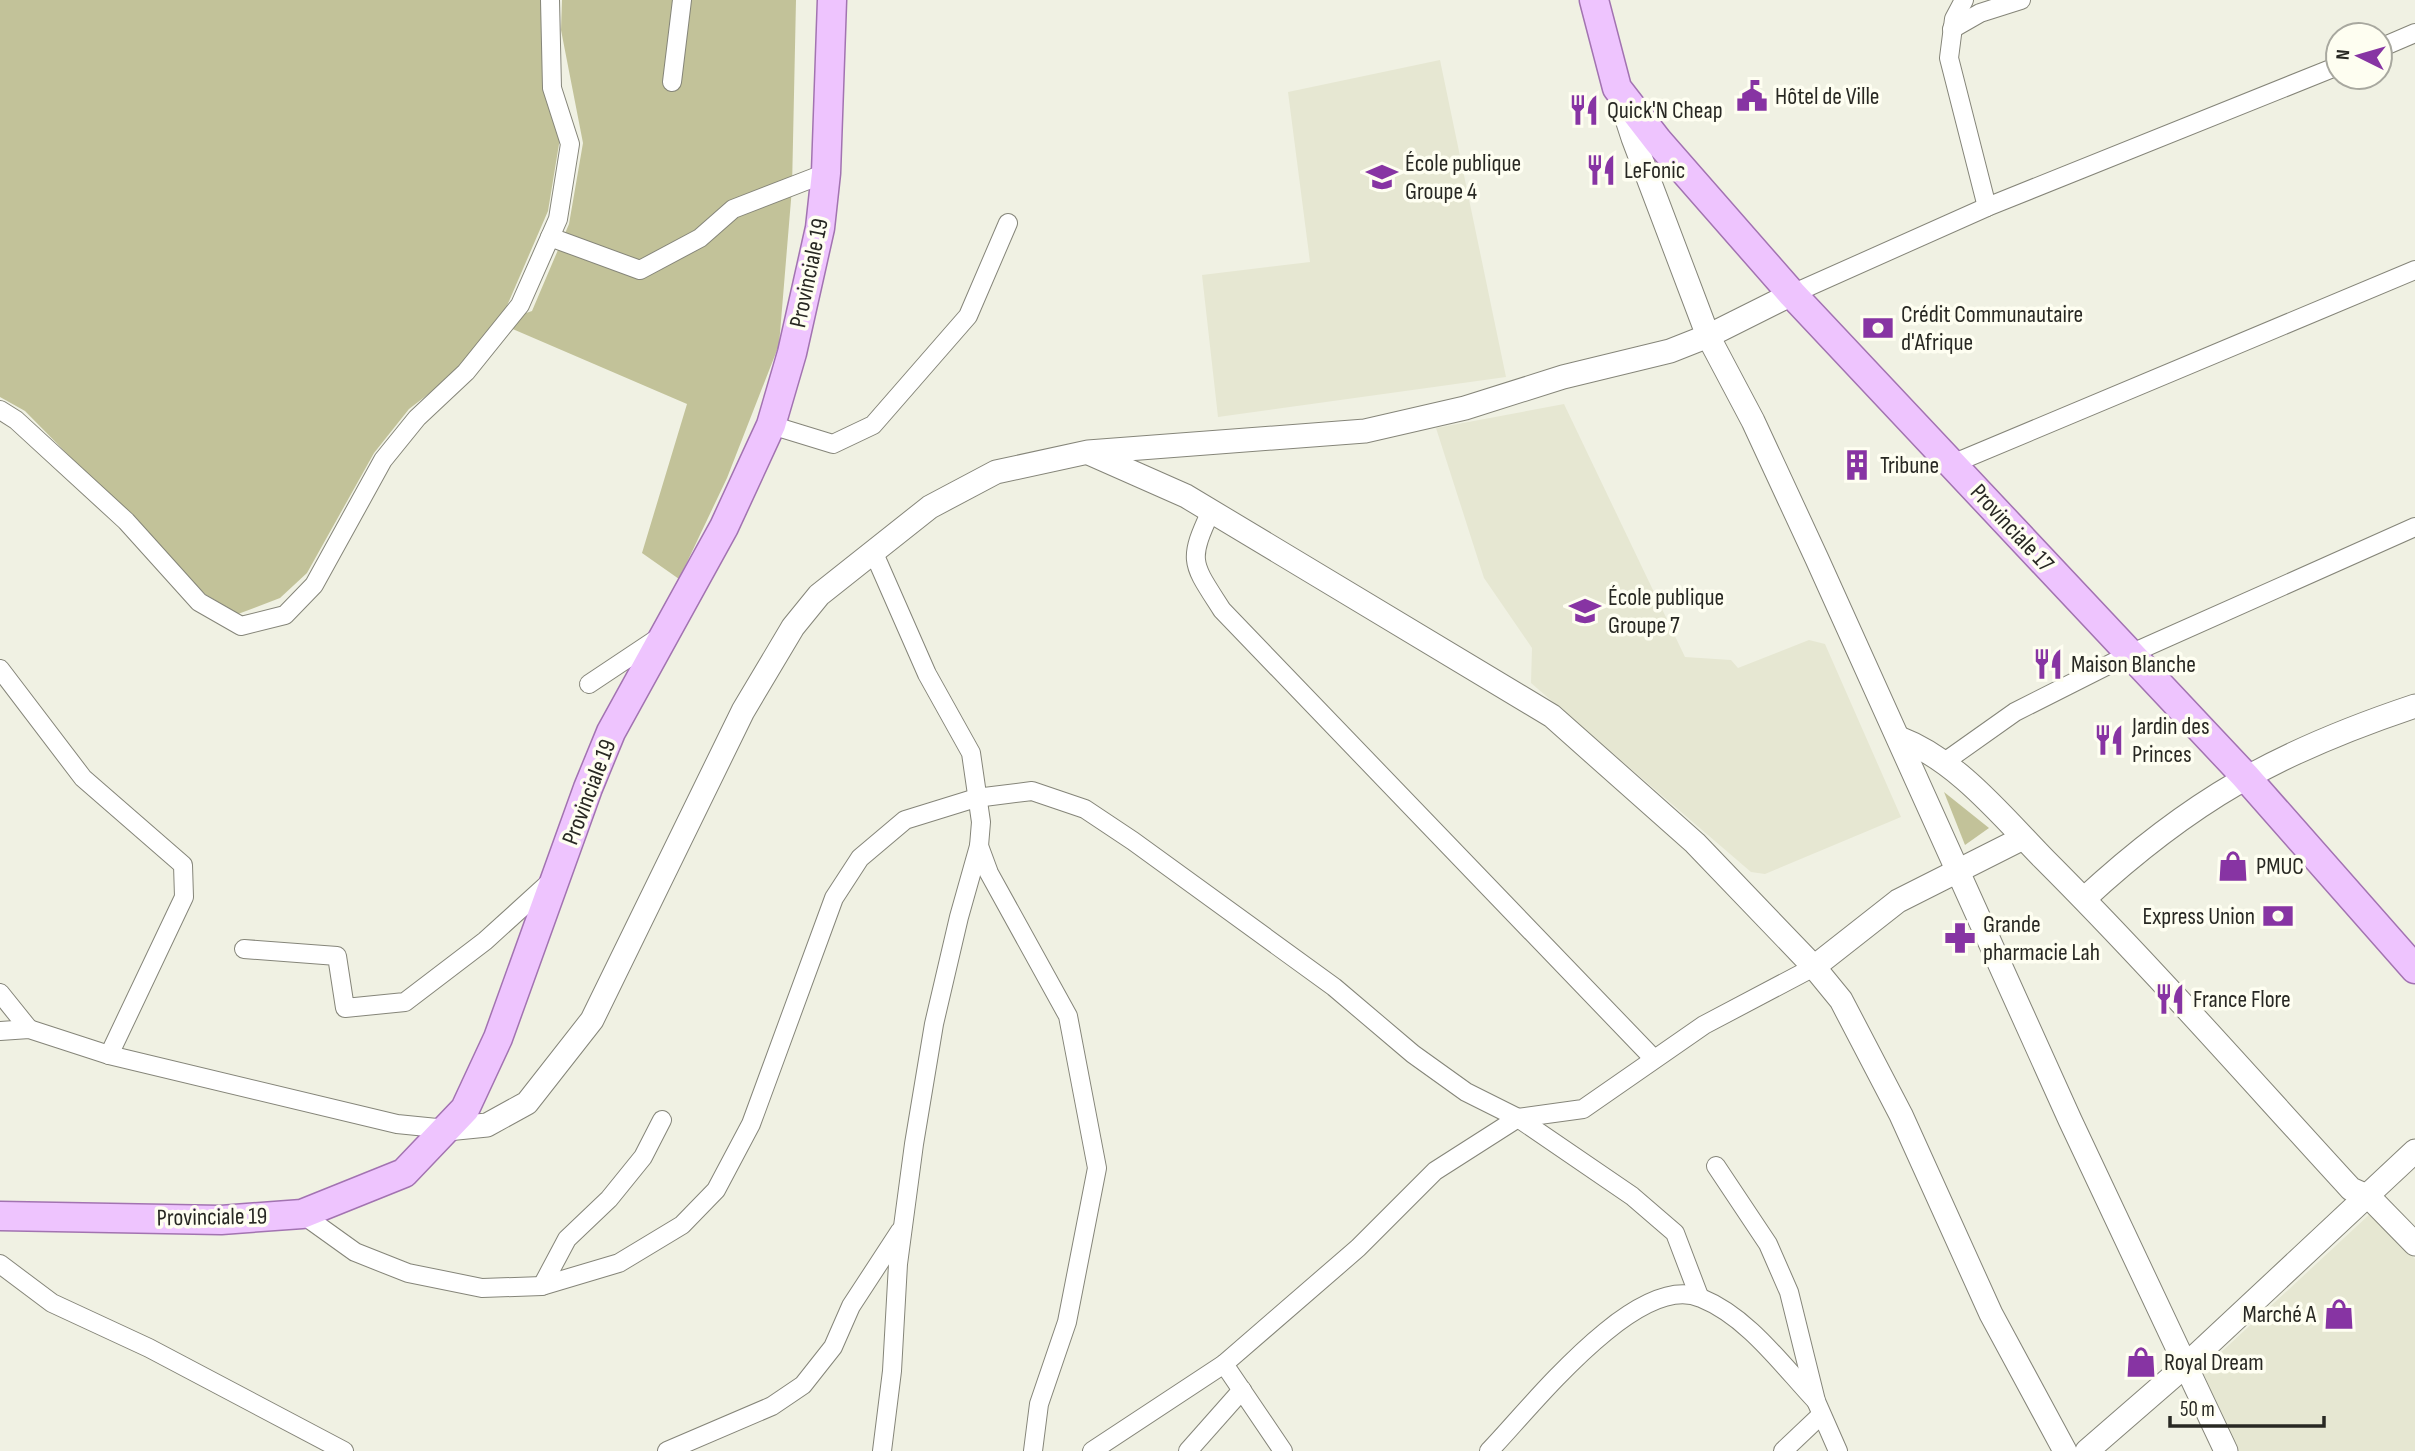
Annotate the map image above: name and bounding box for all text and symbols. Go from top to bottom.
north arrow [2324,21,2394,91]
text: N [2332,49,2355,61]
public building icon: Hôtel de Ville [1735,79,1769,113]
place label: Hôtel de Ville [1775,82,1880,111]
restaurant icon: Quick'N Cheap [1567,93,1601,127]
place label: Quick'N Cheap [1607,96,1723,125]
place label: École publique Groupe 4 [1405,149,1521,206]
restaurant icon: LeFonic [1584,153,1618,187]
place label: LeFonic [1624,156,1685,185]
school or university icon: École publique Groupe 4 [1365,160,1399,194]
street label: Provinciale 19 [783,216,835,330]
place label: Crédit Communautaire d'Afrique [1901,300,2083,357]
bank icon: Crédit Communautaire d'Afrique [1861,311,1895,345]
building icon: Tribune [1840,448,1874,482]
place label: Tribune [1880,451,1939,480]
street label: Provinciale 17 [1964,478,2060,578]
place label: École publique Groupe 7 [1608,583,1724,640]
school or university icon: École publique Groupe 7 [1568,594,1602,628]
restaurant icon: Maison Blanche [2031,647,2065,681]
place label: Maison Blanche [2071,650,2196,679]
place label: Jardin des Princes [2131,712,2210,769]
restaurant icon: Jardin des Princes [2092,723,2126,757]
street label: Provinciale 19 [556,735,622,849]
shop icon: PMUC [2216,849,2250,883]
place label: PMUC [2256,852,2304,881]
bank icon: Express Union [2261,899,2295,933]
place label: Express Union [2142,902,2255,931]
place label: Grande pharmacie Lah [1983,910,2100,967]
pharmacy icon: Grande pharmacie Lah [1943,921,1977,955]
restaurant icon: France Flore [2153,982,2187,1016]
place label: France Flore [2193,985,2291,1014]
street label: Provinciale 19 [156,1202,268,1232]
shop icon: Marché A [2322,1297,2356,1331]
place label: Marché A [2242,1300,2317,1329]
shop icon: Royal Dream [2124,1345,2158,1379]
place label: Royal Dream [2164,1348,2264,1377]
scale bar [2170,1384,2324,1428]
text: 50 m [2180,1397,2215,1422]

